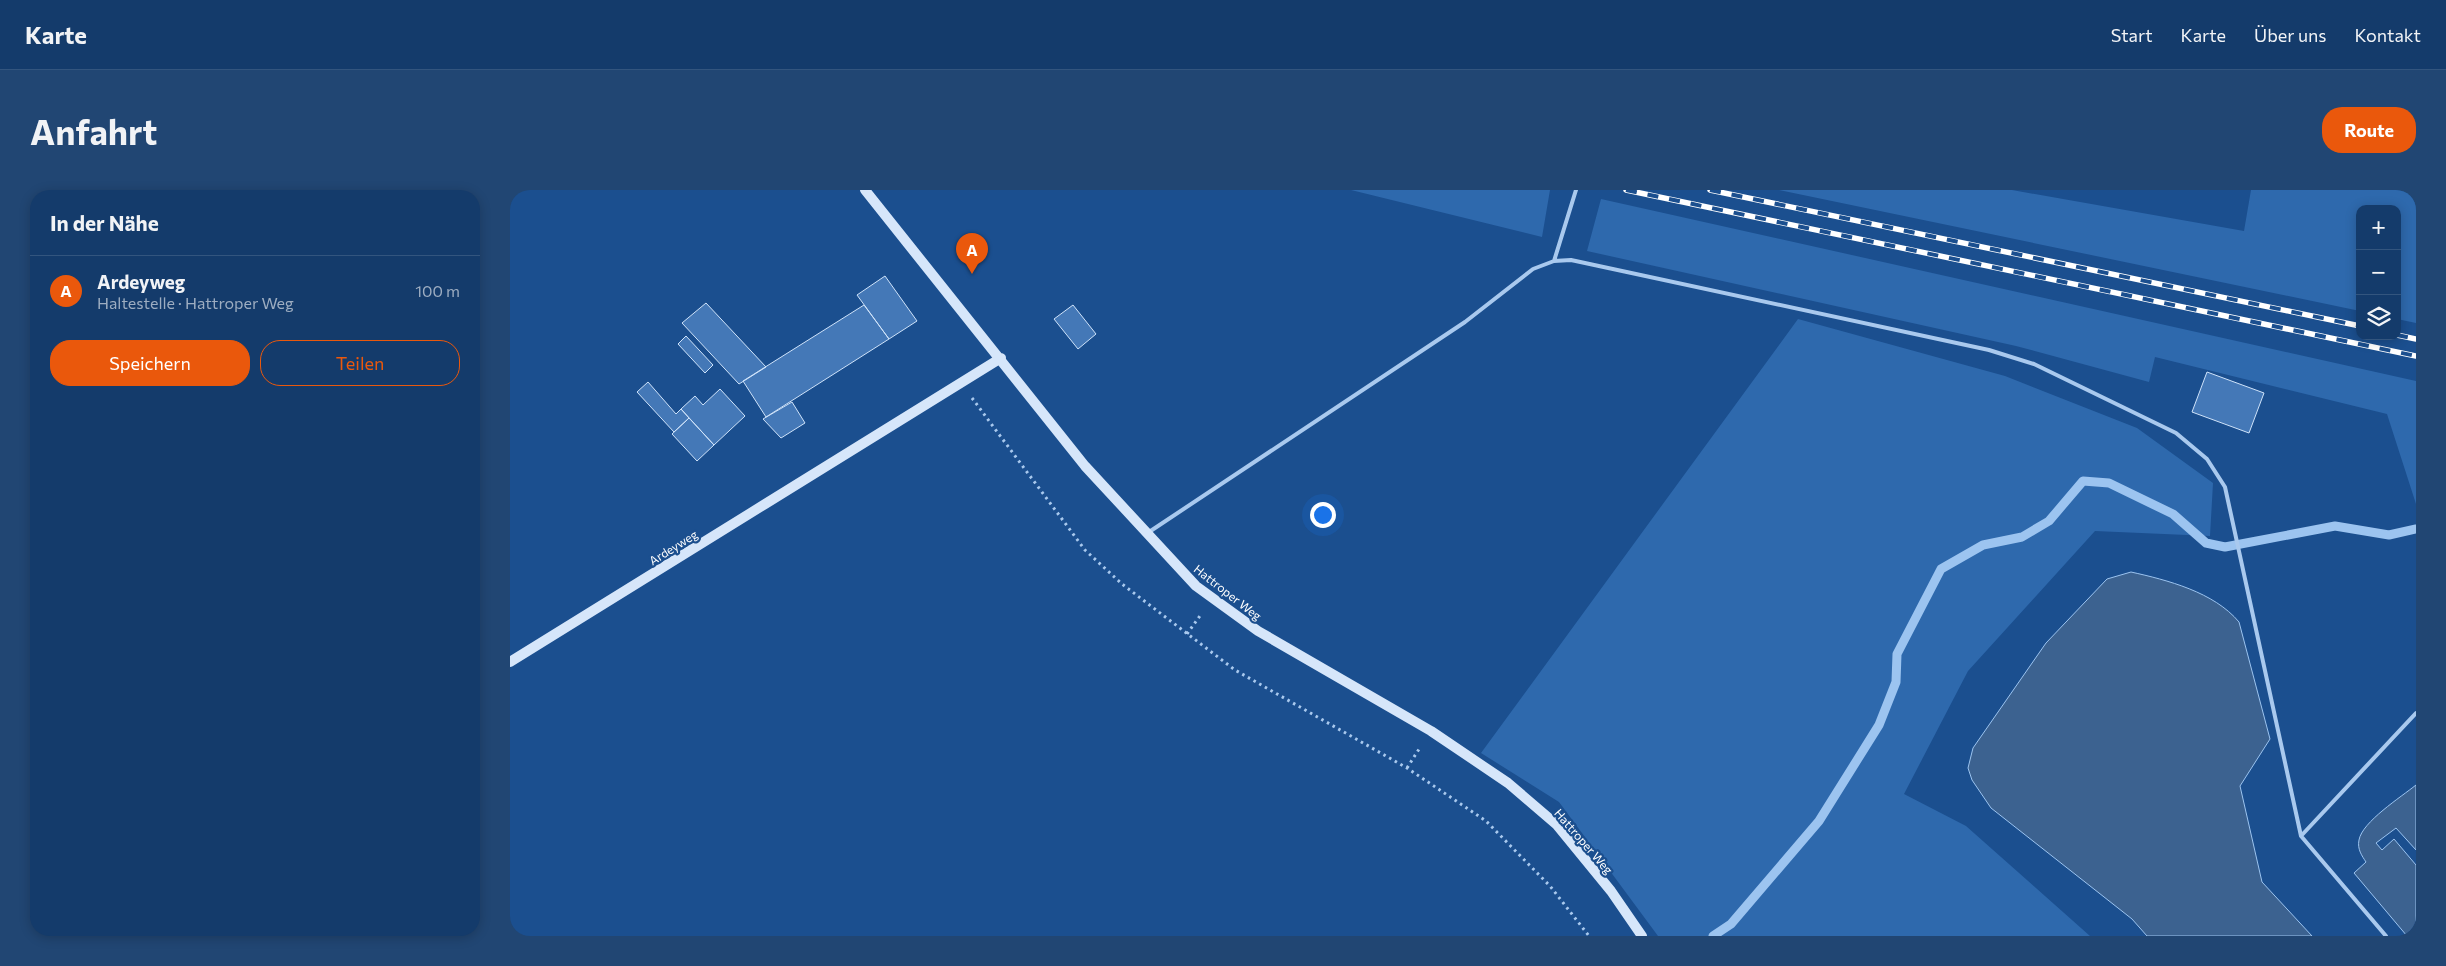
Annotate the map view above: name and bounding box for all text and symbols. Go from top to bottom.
text: Karte [25,20,87,49]
text: Start [2111,24,2153,46]
text: Karte [2181,24,2226,46]
text: Über uns [2254,24,2327,46]
text: Kontakt [2355,24,2421,46]
button: Route [2322,107,2416,153]
text: Anfahrt [30,109,157,152]
map controls [2356,205,2401,340]
button: + [2356,205,2401,250]
text: In der Nähe [50,210,159,235]
pin: A [956,233,988,274]
button: − [2356,250,2401,295]
text: Ardeyweg [97,270,185,293]
text: A [60,281,72,300]
text: 100 m [415,281,460,300]
text: Haltestelle · Hattroper Weg [97,293,294,312]
button: layers [2356,295,2401,340]
button: Speichern [50,340,250,386]
button: Teilen [260,340,460,386]
your location [1310,502,1336,528]
street label: Ardeyweg [646,526,700,567]
street label: Hattroper Weg [1192,561,1265,623]
street label: Hattroper Weg [1552,806,1616,877]

